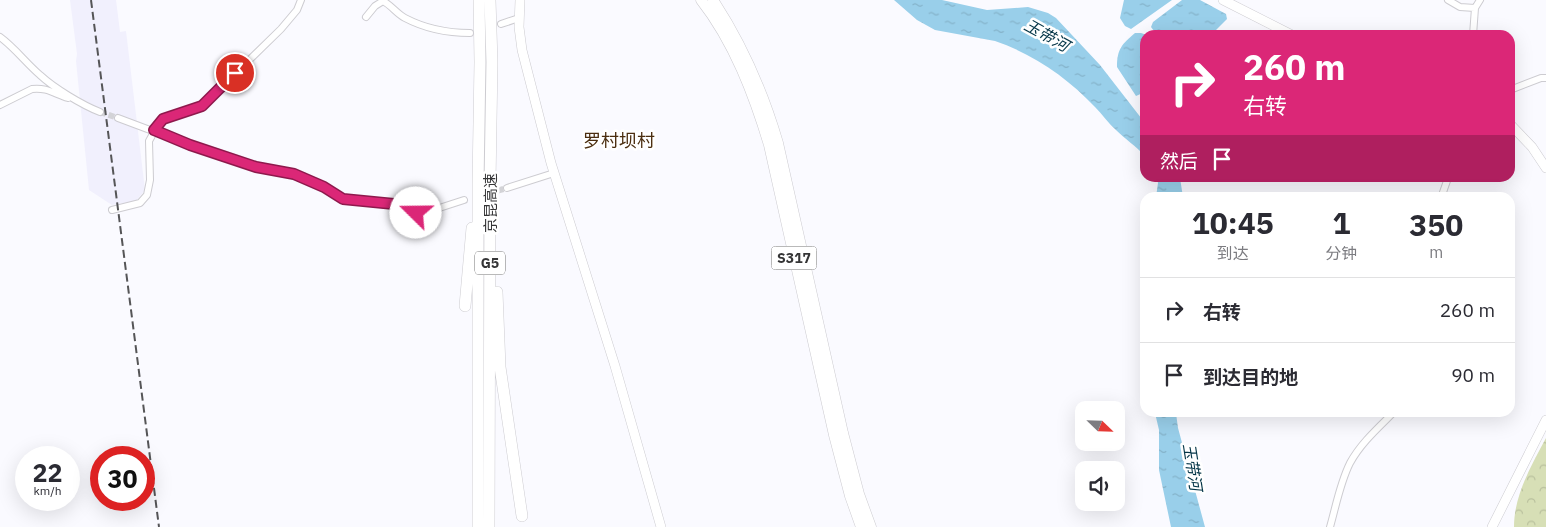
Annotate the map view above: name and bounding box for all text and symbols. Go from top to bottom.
water label: 玉带河 [1021,15,1075,57]
text: 260 m [1243,44,1346,90]
icon: right [1160,50,1225,115]
pin [214,52,256,94]
icon: arrive [221,59,249,87]
text: 右转 [1243,91,1287,120]
district label: 罗村坝村 [583,129,655,152]
icon: arrive [1208,145,1236,173]
text: 然后 [1160,149,1198,173]
street label: 京昆高速 [481,173,500,233]
position arrow [389,186,441,238]
text: 10:45 [1192,203,1274,242]
text: 1 [1332,203,1350,242]
text: 350 [1409,205,1463,244]
text: m [1429,242,1443,262]
text: 到达 [1217,243,1249,263]
text: 分钟 [1325,243,1357,263]
road number: S317 [772,247,816,270]
road number: G5 [475,252,505,274]
icon: right [1160,296,1188,324]
text: 260 m [1440,298,1495,322]
text: 右转 [1203,300,1241,324]
icon: arrive [1160,361,1188,389]
text: 90 m [1451,363,1495,387]
text: 到达目的地 [1203,365,1298,389]
north arrow [1075,401,1125,451]
map controls [1075,401,1125,511]
water label: 玉带河 [1179,442,1207,495]
speed limit sign: 30 [90,446,155,511]
text: 22 [32,456,63,489]
button: sound [1075,461,1125,511]
text: km/h [33,483,62,498]

